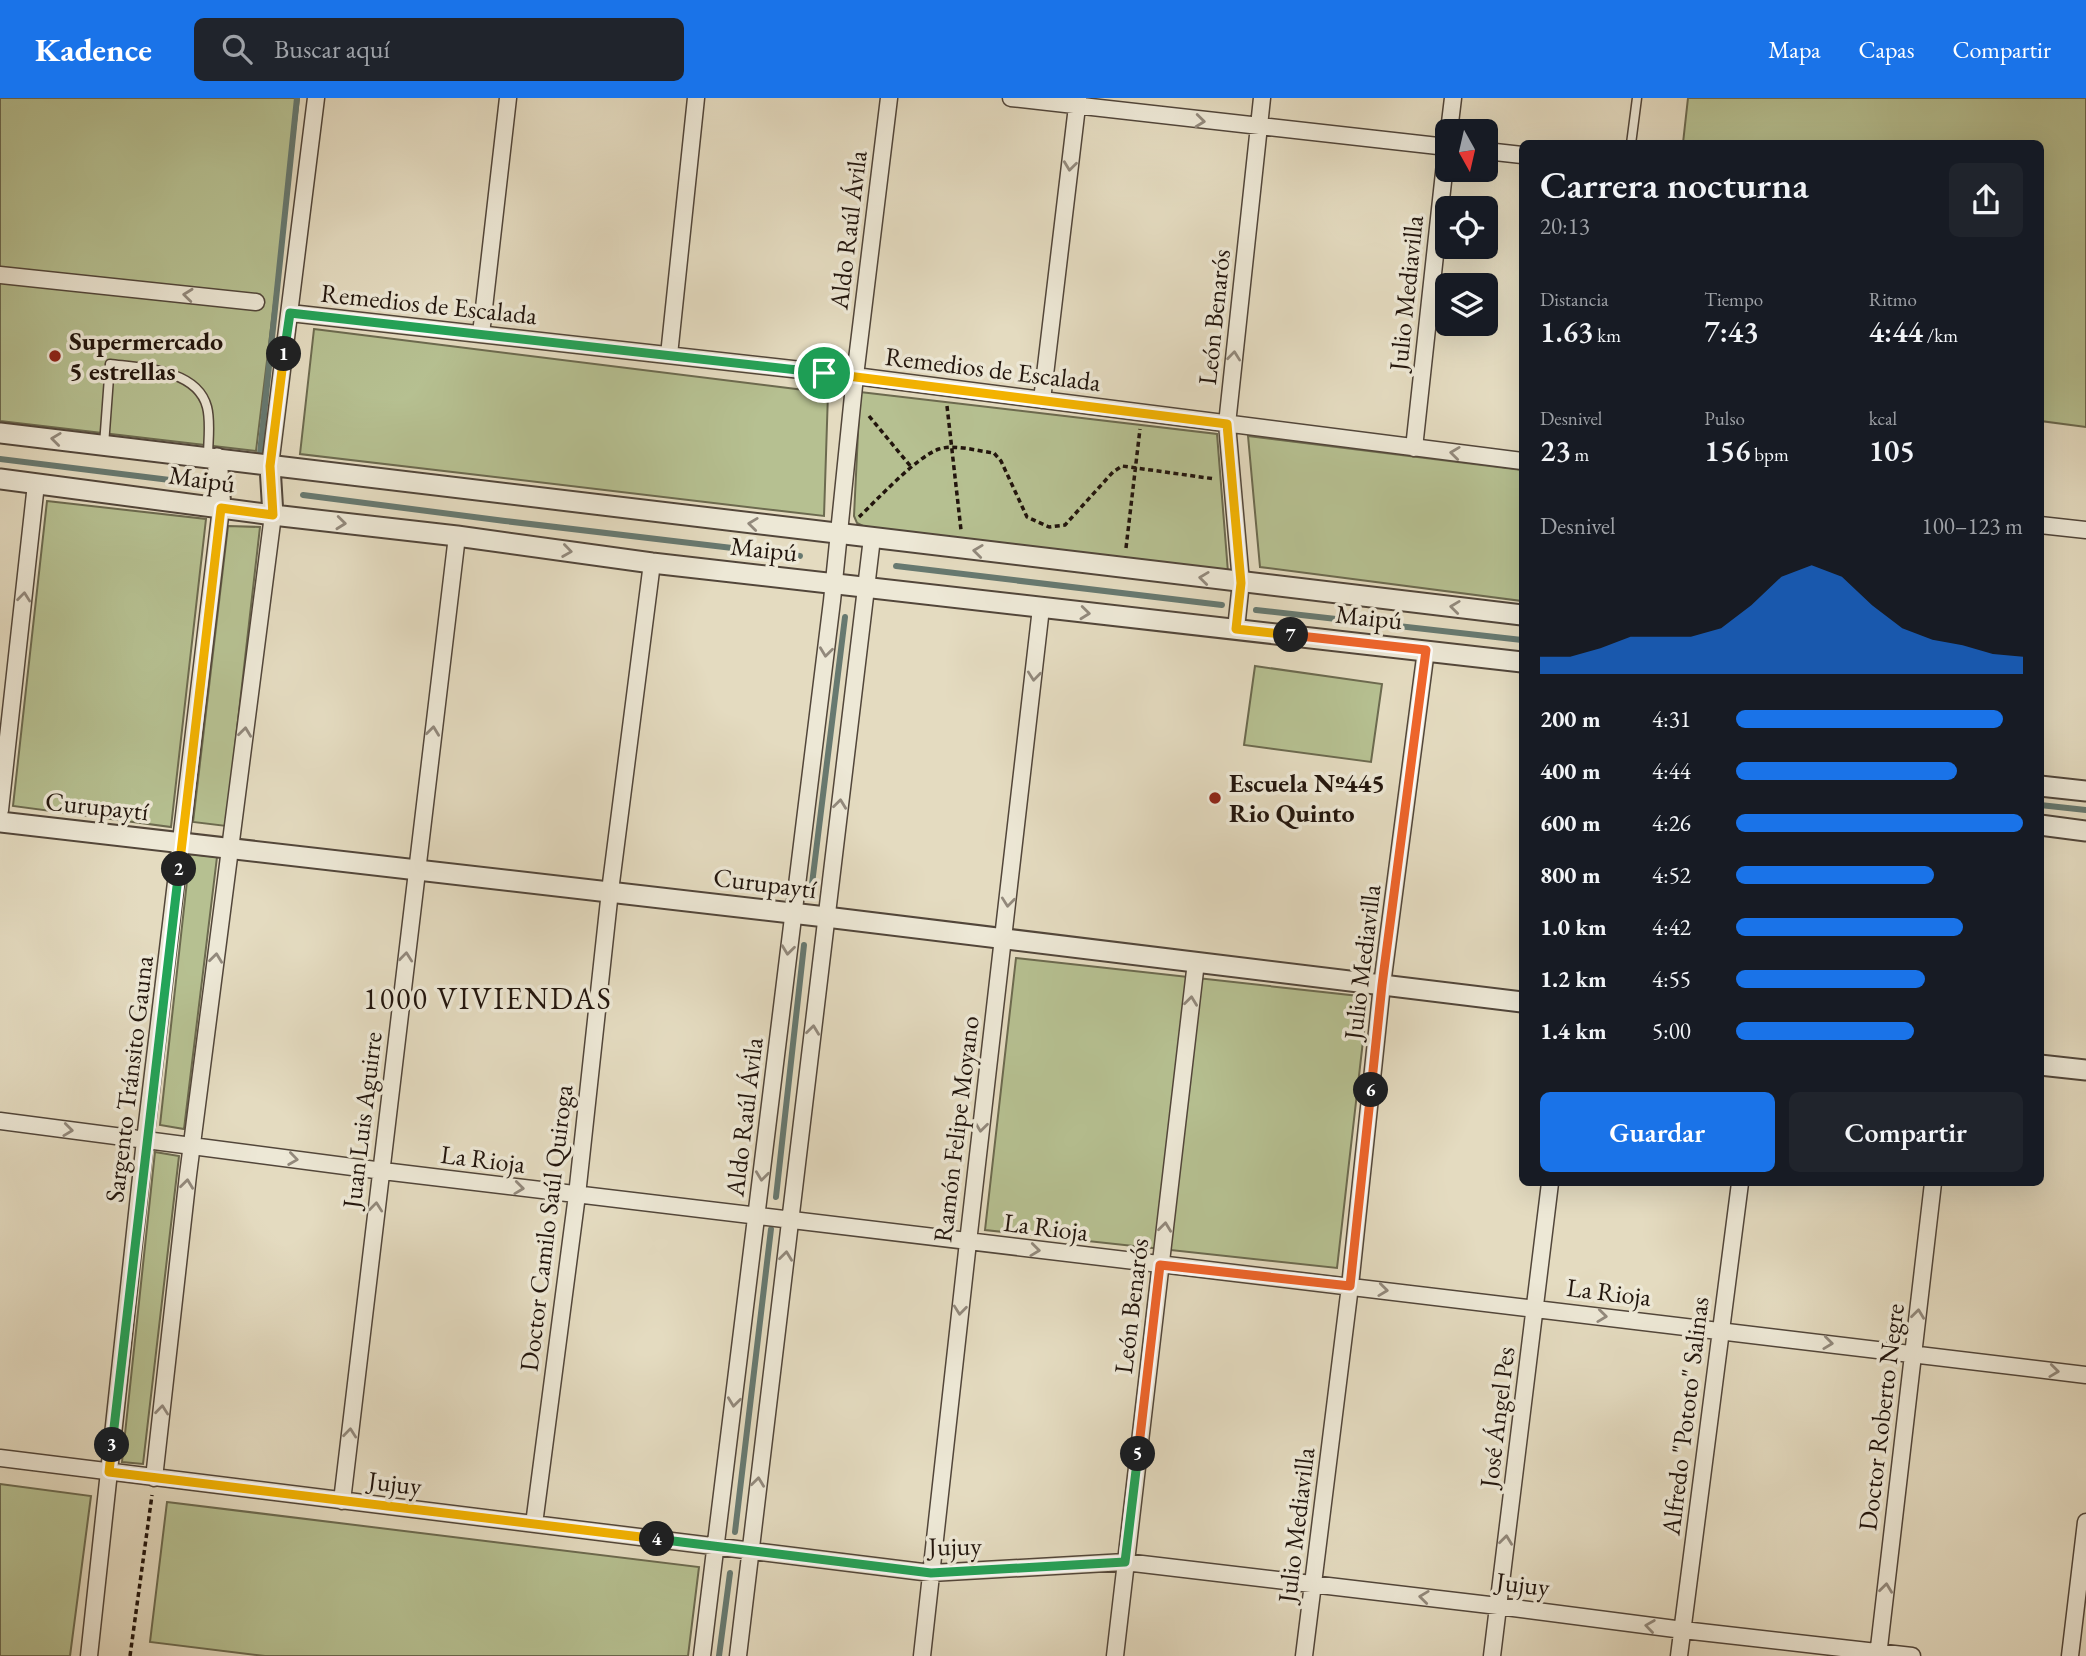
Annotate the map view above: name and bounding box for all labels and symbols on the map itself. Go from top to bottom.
one-way arrow [1194,113,1206,128]
north arrow [1435,119,1498,182]
street label: Aldo Raúl Ávila [821,148,875,312]
one-way arrow [1062,160,1077,172]
street label: Julio Mediavilla [1381,213,1431,374]
street label: León Benarós [1190,247,1238,387]
street label: Remedios de Escalada [319,276,539,332]
one-way arrow [183,288,194,303]
place label: Supermercado 5 estrellas [69,324,223,388]
pin: 1 [266,336,302,372]
street label: Remedios de Escalada [883,339,1103,399]
pin [794,343,854,403]
marker: Supermercado 5 estrellas [47,348,63,364]
one-way arrow [1226,350,1241,361]
one-way arrow [51,432,62,447]
one-way arrow [1449,445,1461,460]
street label: Maipú [167,458,238,501]
one-way arrow [336,515,347,530]
one-way arrow [747,517,758,532]
street label: Maipú [729,529,799,569]
one-way arrow [561,543,573,558]
one-way arrow [973,544,984,559]
one-way arrow [1199,571,1210,586]
one-way arrow [16,591,31,602]
street label: Maipú [1334,597,1404,637]
one-way arrow [1449,600,1460,615]
one-way arrow [1079,605,1091,620]
pin: 7 [1274,618,1308,652]
one-way arrow [818,646,833,658]
one-way arrow [1026,670,1041,681]
one-way arrow [425,725,440,737]
one-way arrow [238,727,253,738]
place label: Escuela Nº445 Rio Quinto [1229,766,1385,830]
street label: Curupaytí [44,784,151,828]
marker: Escuela Nº445 Rio Quinto [1207,790,1223,806]
one-way arrow [832,798,847,810]
pin: 2 [162,852,196,886]
street label: Curupaytí [712,860,819,906]
street label: Julio Mediavilla [1335,882,1388,1043]
one-way arrow [1001,896,1016,907]
one-way arrow [780,944,795,956]
one-way arrow [398,951,413,962]
one-way arrow [208,952,223,964]
street label: Sargento Tránsito Gauna [97,953,161,1204]
district label: 1000 VIVIENDAS [363,979,613,1018]
one-way arrow [1184,995,1199,1006]
street label: Ramón Felipe Moyano [925,1014,987,1244]
one-way arrow [805,1024,820,1036]
street label: Juan Luis Aguirre [334,1030,390,1212]
street label: Aldo Raúl Ávila [717,1035,771,1199]
pin: 6 [1354,1072,1388,1108]
street label: Doctor Camilo Saúl Quiroga [512,1082,581,1373]
one-way arrow [62,1122,74,1137]
one-way arrow [974,1122,989,1133]
street label: La Rioja [439,1137,528,1181]
one-way arrow [287,1151,299,1166]
one-way arrow [755,1171,770,1182]
one-way arrow [179,1178,194,1189]
one-way arrow [513,1180,525,1195]
one-way arrow [368,1201,383,1213]
street label: La Rioja [1002,1205,1091,1249]
one-way arrow [1157,1221,1172,1232]
street label: León Benarós [1106,1236,1156,1376]
one-way arrow [1029,1243,1041,1258]
one-way arrow [779,1250,794,1262]
street label: La Rioja [1565,1270,1654,1314]
one-way arrow [1377,1283,1389,1298]
street label: Alfredo "Pototo" Salinas [1653,1295,1717,1538]
street label: Doctor Roberto Negre [1850,1301,1912,1533]
one-way arrow [953,1305,968,1316]
one-way arrow [1597,1308,1608,1323]
one-way arrow [1910,1308,1925,1319]
one-way arrow [1822,1336,1834,1351]
street label: José Ángel Pes [1471,1345,1523,1491]
one-way arrow [2048,1363,2060,1378]
one-way arrow [726,1396,741,1408]
one-way arrow [154,1404,169,1416]
one-way arrow [342,1427,357,1438]
pin: 3 [94,1428,130,1462]
pin: 5 [1120,1436,1156,1472]
street label: Julio Mediavilla [1269,1445,1322,1606]
street label: Jujuy [364,1463,424,1503]
one-way arrow [751,1476,766,1488]
pin: 4 [640,1522,674,1556]
street label: Jujuy [926,1529,983,1563]
one-way arrow [1499,1534,1514,1545]
street label: Jujuy [1492,1564,1552,1604]
one-way arrow [1878,1582,1893,1593]
one-way arrow [1418,1589,1430,1604]
one-way arrow [1644,1619,1655,1634]

